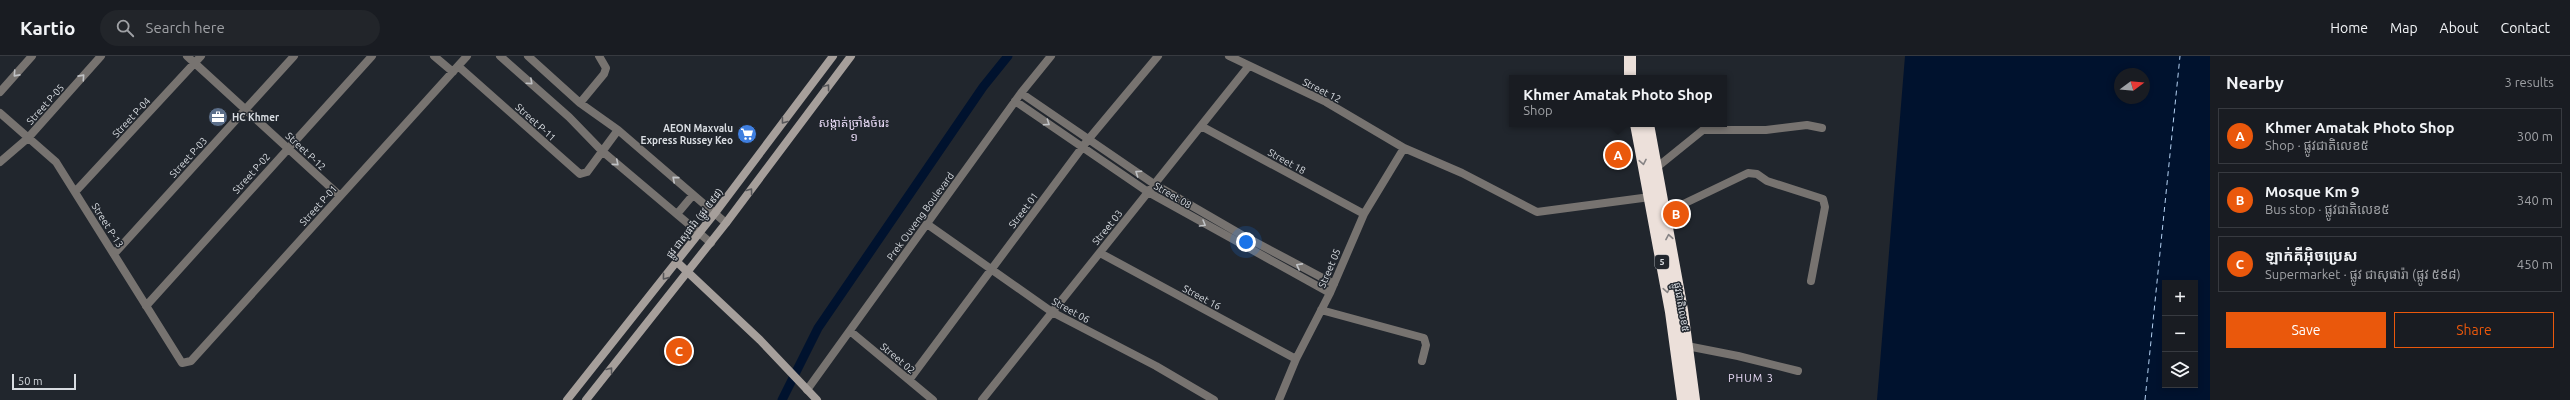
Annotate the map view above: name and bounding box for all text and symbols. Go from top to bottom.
search box [100,10,380,46]
text: Kartio [20,17,76,39]
icon: search [114,17,136,39]
text: Search here [146,19,225,36]
text: Home [2330,20,2368,36]
text: Map [2390,20,2418,36]
text: About [2440,20,2479,36]
text: Contact [2501,20,2550,36]
north arrow [2114,68,2150,104]
one-way arrow [13,69,21,77]
text: Nearby [2226,73,2284,92]
one-way arrow [77,75,84,82]
popup [1509,75,1727,127]
text: 3 results [2504,75,2554,89]
street label: Street 12 [1301,76,1343,105]
one-way arrow [525,77,532,84]
street label: Street P-05 [24,82,66,127]
one-way arrow [823,85,830,92]
text: Khmer Amatak Photo Shop [1523,86,1713,103]
street label: Street P-04 [110,95,153,140]
street label: Street P-11 [513,101,558,143]
text: Shop [1523,103,1553,117]
office icon: HC Khmer [207,106,229,128]
place label: HC Khmer [232,112,280,123]
one-way arrow [782,116,789,123]
district label: សង្កាត់ច្រាំងចំរេះ ១ [819,116,889,143]
one-way arrow [1043,118,1050,126]
text: Khmer Amatak Photo Shop [2265,119,2454,136]
place label: AEON Maxvalu Express Russey Keo [641,123,733,146]
supermarket icon: AEON Maxvalu Express Russey Keo [736,123,758,145]
text: A [2235,129,2245,143]
text: 300 m [2517,129,2553,143]
street label: Street P-12 [283,130,328,173]
street label: Street P-03 [167,135,209,180]
text: Shop · ផ្លូវជាតិលេខ៥ [2265,138,2369,152]
pin: A [1605,140,1631,170]
street label: Street 18 [1266,147,1308,176]
street label: Street P-02 [230,151,272,196]
one-way arrow [612,159,619,166]
one-way arrow [1638,159,1647,165]
street label: Prek Ouveng Boulevard [885,170,956,262]
one-way arrow [1135,170,1142,178]
one-way arrow [673,177,680,184]
street label: Street 08 [1152,180,1194,211]
street label: Street P-01 [297,183,339,228]
text: Mosque Km 9 [2265,183,2359,200]
street label: ផ្លូវ ជាសុផារ៉ា (ផ្លូវ ៥៩៨) [664,186,728,263]
one-way arrow [745,189,752,196]
street label: Street 01 [1007,190,1040,230]
text: B [2236,193,2244,207]
text: 340 m [2517,193,2553,207]
pin: B [1663,199,1689,229]
street label: Street P-13 [90,201,126,250]
text: Bus stop · ផ្លូវជាតិលេខ៥ [2265,202,2389,216]
street label: Street 03 [1090,208,1125,247]
one-way arrow [1199,220,1206,227]
your location [1236,232,1256,252]
one-way arrow [1665,234,1673,240]
street label: Street 05 [1316,247,1343,289]
text: ឡាក់គីអ៊ិចប្រេស [2265,247,2358,264]
road number: 5 [1655,255,1669,269]
text: C [2236,257,2244,271]
text: 450 m [2517,257,2553,271]
one-way arrow [1296,263,1303,270]
text: Supermarket · ផ្លូវ ជាសុផារ៉ា (ផ្លូវ ៥៩៨) [2265,267,2460,281]
one-way arrow [663,272,670,279]
map controls [2162,280,2198,388]
button: + [2162,280,2198,316]
street label: ផ្លូវជាតិលេខ៥ [1668,281,1691,333]
street label: Street 16 [1181,283,1223,312]
one-way arrow [1662,287,1671,293]
street label: Street 06 [1050,296,1092,325]
button: Save [2226,312,2386,348]
button: Share [2394,312,2554,348]
button: − [2162,316,2198,352]
pin: C [666,336,692,366]
street label: Street 02 [878,341,917,376]
button: layers [2162,352,2198,388]
one-way arrow [606,367,613,374]
scale bar [12,372,76,391]
district label: PHUM 3 [1728,372,1774,384]
text: 50 m [18,375,42,387]

